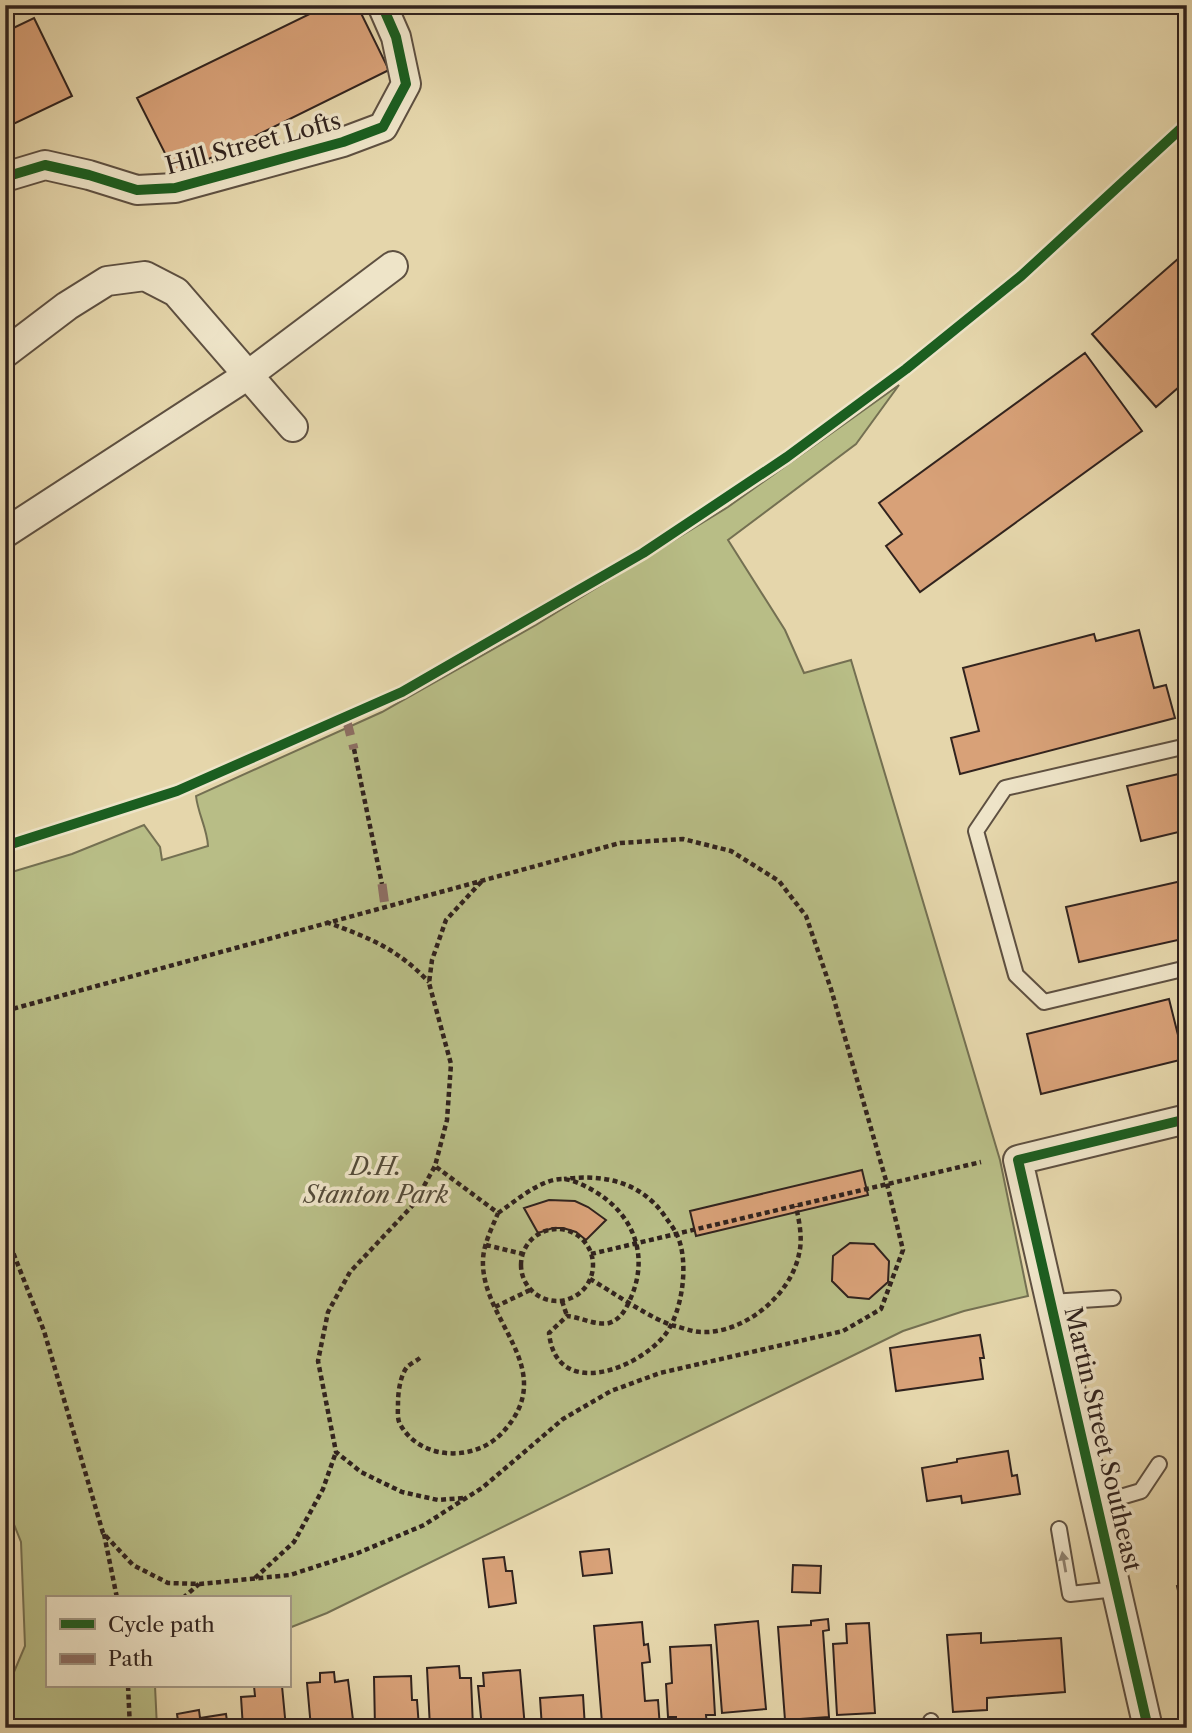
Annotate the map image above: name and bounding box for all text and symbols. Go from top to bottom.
street label: Hill Street Lofts [162,106,344,180]
park label: D.H. Stanton Park [302,1152,449,1209]
street label: Martin Street Southeast [1058,1304,1148,1575]
one-way arrow [1058,1551,1069,1573]
legend [46,1596,290,1688]
text: Cycle path [108,1612,215,1637]
text: Path [108,1646,153,1671]

